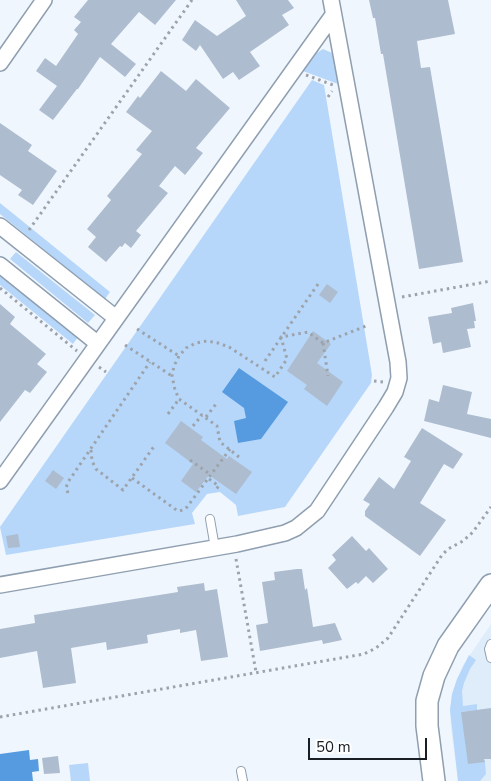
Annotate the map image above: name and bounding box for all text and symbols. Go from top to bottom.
scale bar [311,728,430,760]
text: 50 m [316,737,351,757]

